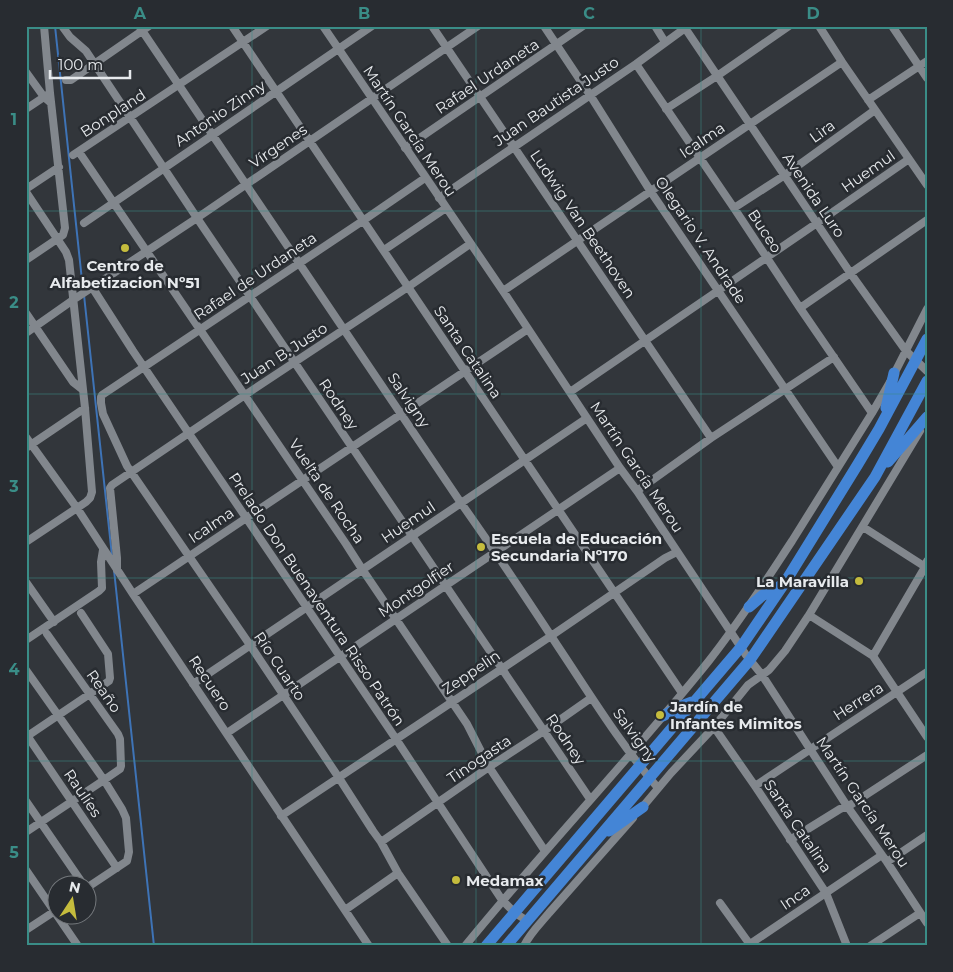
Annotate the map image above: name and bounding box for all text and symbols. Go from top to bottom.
text: A [133,4,147,23]
text: B [358,4,370,23]
text: C [583,4,595,23]
text: D [806,4,820,23]
street label: Rafael Urdaneta [432,34,542,118]
scale bar [50,48,130,80]
street label: Juan Bautista Justo [489,52,622,151]
text: 100 m [58,55,103,74]
street label: Martín García Merou [359,62,461,200]
street label: Antonio Zinny [171,75,270,150]
street label: Bonpland [77,85,149,141]
text: 1 [11,110,17,129]
street label: Lira [805,115,839,147]
street label: Icalma [676,118,728,162]
street label: Vírgenes [245,120,311,172]
street label: Ludwig Van Beethoven [526,146,640,302]
street label: Huemul [837,146,899,196]
street label: Avenida Luro [779,149,849,241]
street label: Olegario V. Andrade [651,173,751,307]
street label: Buceo [744,206,786,256]
street label: Rafael de Urdaneta [190,228,320,324]
marker: Centro de Alfabetizacion Nº51 [119,242,131,254]
place label: Centro de Alfabetizacion Nº51 [49,256,200,292]
text: 2 [9,293,19,312]
street label: Santa Catalina [430,302,506,402]
street label: Juan B. Justo [236,318,331,388]
street label: Salvigny [384,369,435,432]
street label: Rodney [315,375,363,434]
street label: Martín García Merou [586,398,688,536]
street label: Vuelta de Rocha [285,435,369,547]
street label: Prelado Don Buenaventura Risso Patrón [225,468,409,730]
text: 3 [8,477,19,496]
street label: Huemul [377,497,439,547]
street label: Icalma [185,503,237,547]
place label: Escuela de Educación Secundaria Nº170 [491,529,662,565]
marker: Escuela de Educación Secundaria Nº170 [475,541,487,553]
street label: Montgolfier [374,557,458,621]
place label: La Maravilla [756,572,849,591]
marker: La Maravilla [853,575,865,587]
street label: Río Cuarto [250,628,310,704]
street label: Zeppelin [438,646,504,698]
street label: Recuero [185,652,235,714]
text: 4 [8,660,20,679]
street label: Reaño [82,666,126,716]
street label: Herrera [829,678,887,724]
place label: Jardín de Infantes Mimitos [669,697,802,733]
street label: Salvigny [609,704,662,767]
marker: Jardín de Infantes Mimitos [654,709,666,721]
street label: Rodney [542,710,590,769]
street label: Tinogasta [443,731,515,787]
street label: Martín García Merou [812,733,914,871]
street label: Raulíes [60,765,106,821]
street label: Santa Catalina [760,776,836,876]
text: 5 [9,843,19,862]
place label: Medamax [466,871,543,890]
north arrow [48,874,98,924]
marker: Medamax [450,874,462,886]
text: N [67,877,82,897]
street label: Inca [776,880,814,914]

